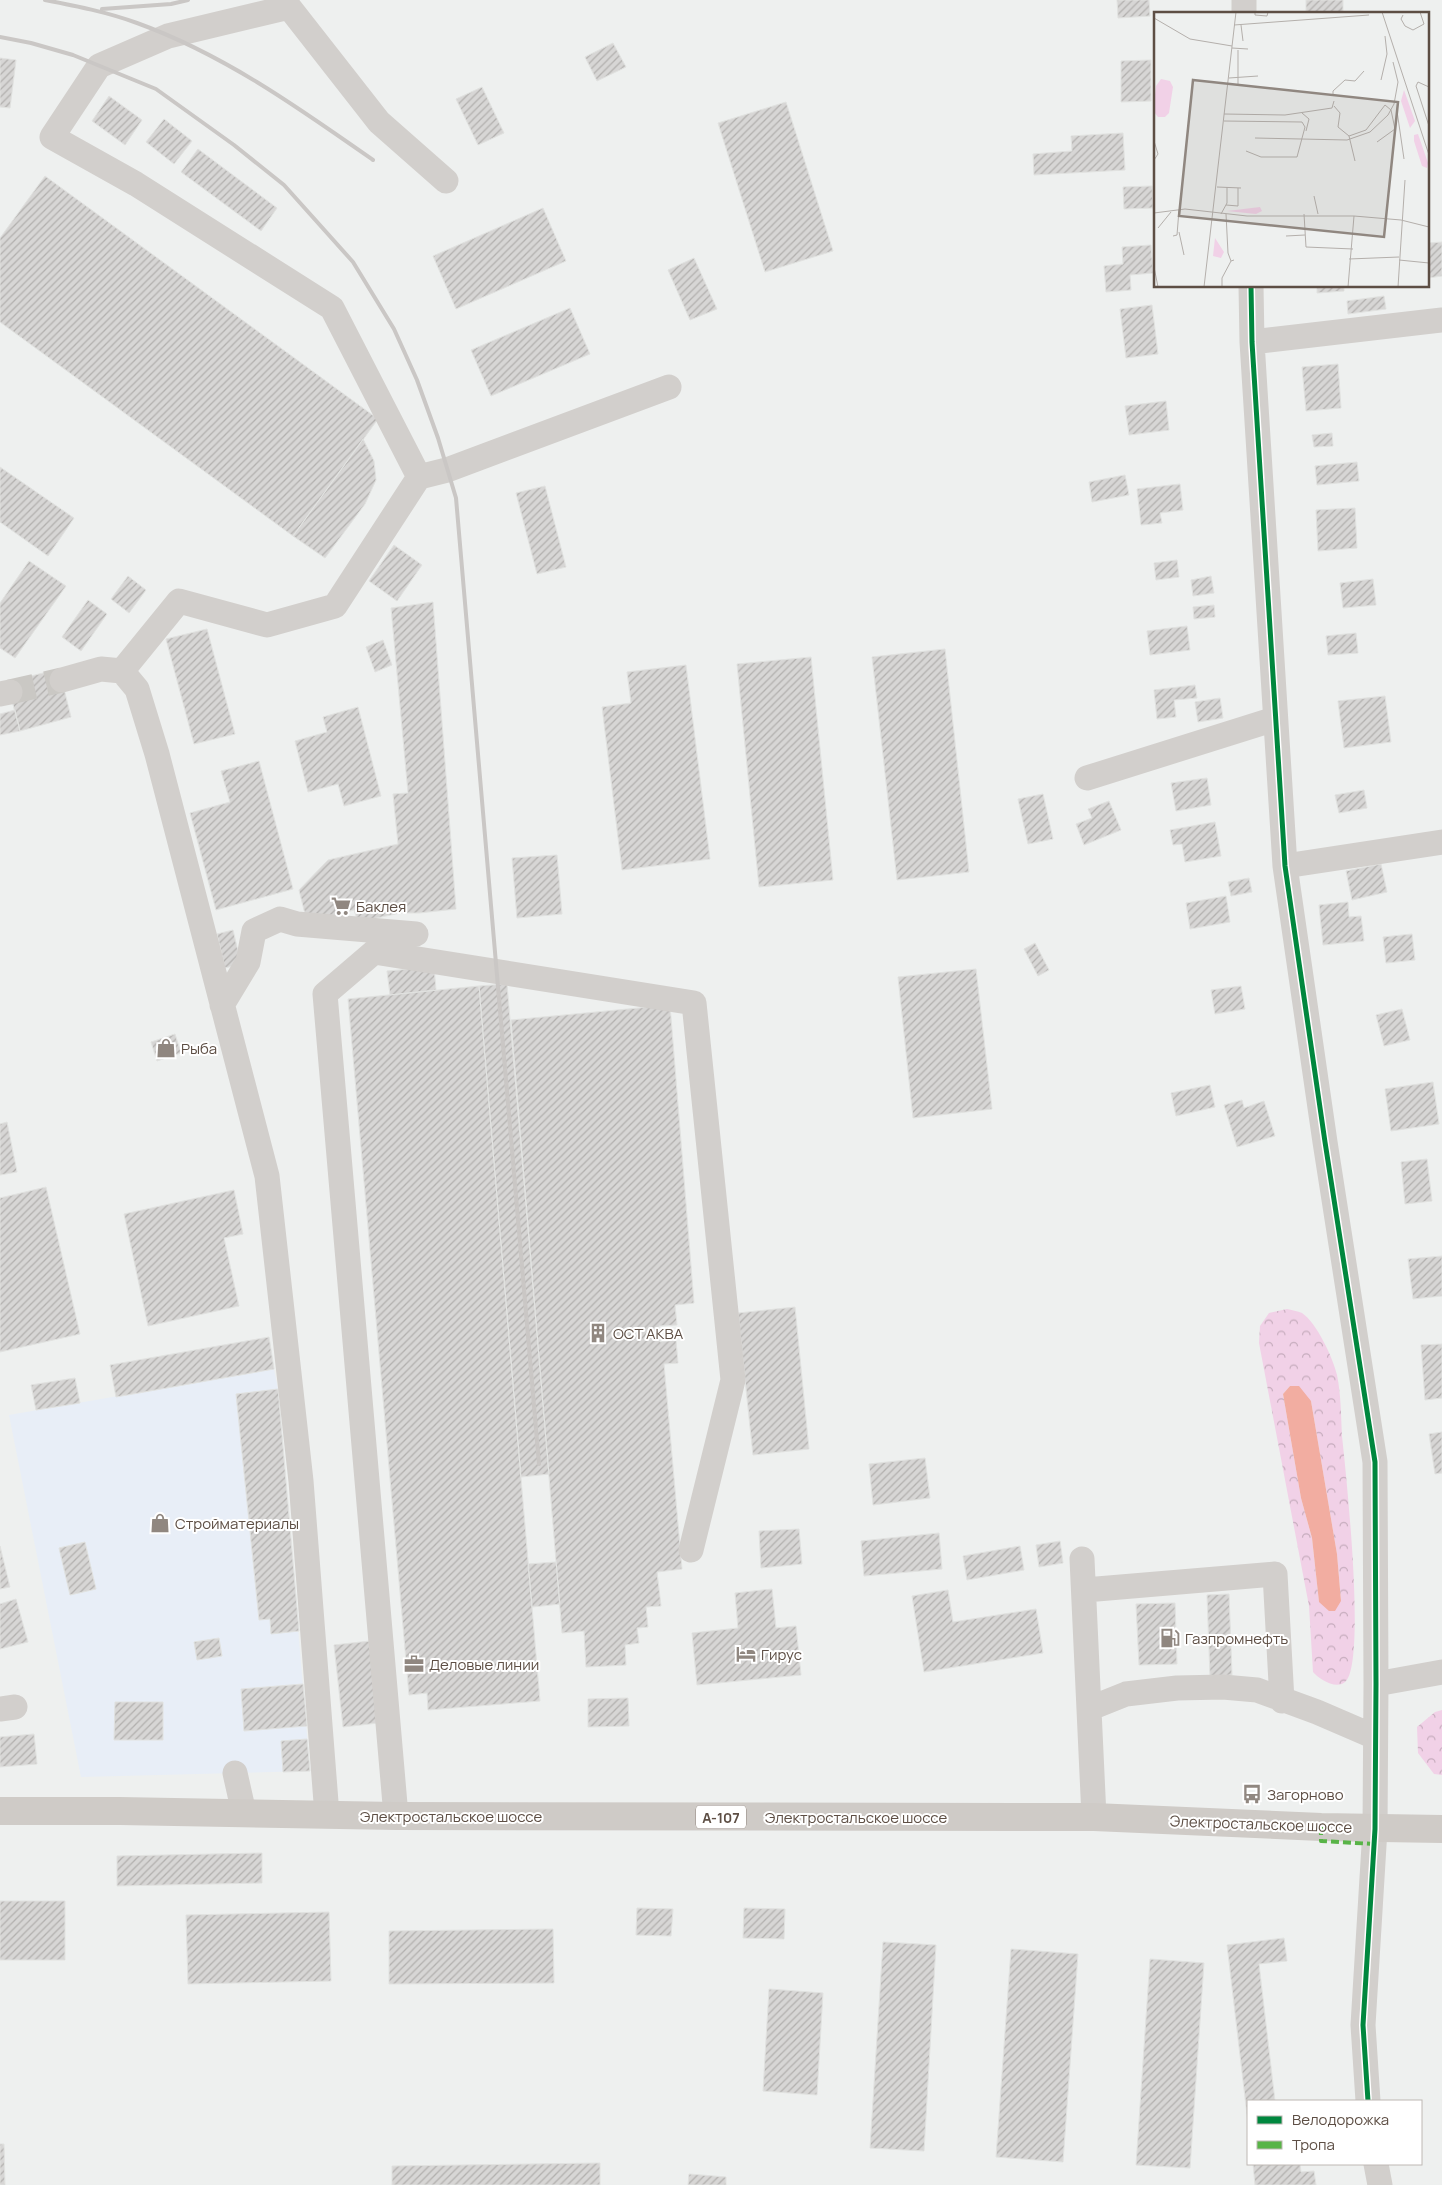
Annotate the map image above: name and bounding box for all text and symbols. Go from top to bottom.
inset map [1154,12,1430,288]
supermarket icon: Баклея [330,895,352,917]
place label: Баклея [356,896,406,917]
shop icon: Рыба [155,1037,177,1059]
place label: Рыба [181,1038,217,1059]
building icon: ОСТ АКВА [587,1322,609,1344]
place label: ОСТ АКВА [613,1323,684,1344]
shop icon: Стройматериалы [149,1512,171,1534]
place label: Стройматериалы [175,1513,299,1534]
fuel station icon: Газпромнефть [1159,1627,1181,1649]
place label: Газпромнефть [1185,1628,1288,1649]
hotel icon: Гирус [735,1643,757,1665]
place label: Гирус [761,1644,802,1665]
office icon: Деловые линии [403,1653,425,1675]
place label: Деловые линии [429,1654,539,1675]
bus stop icon: Загорново [1241,1783,1263,1805]
place label: Загорново [1267,1784,1344,1805]
road number: А-107 [696,1805,746,1828]
street label: Электростальское шоссе [360,1806,543,1827]
street label: Электростальское шоссе [765,1807,948,1828]
street label: Электростальское шоссе [1169,1810,1353,1838]
legend [1247,2100,1422,2165]
text: Велодорожка [1292,2109,1389,2130]
text: Тропа [1292,2134,1335,2155]

